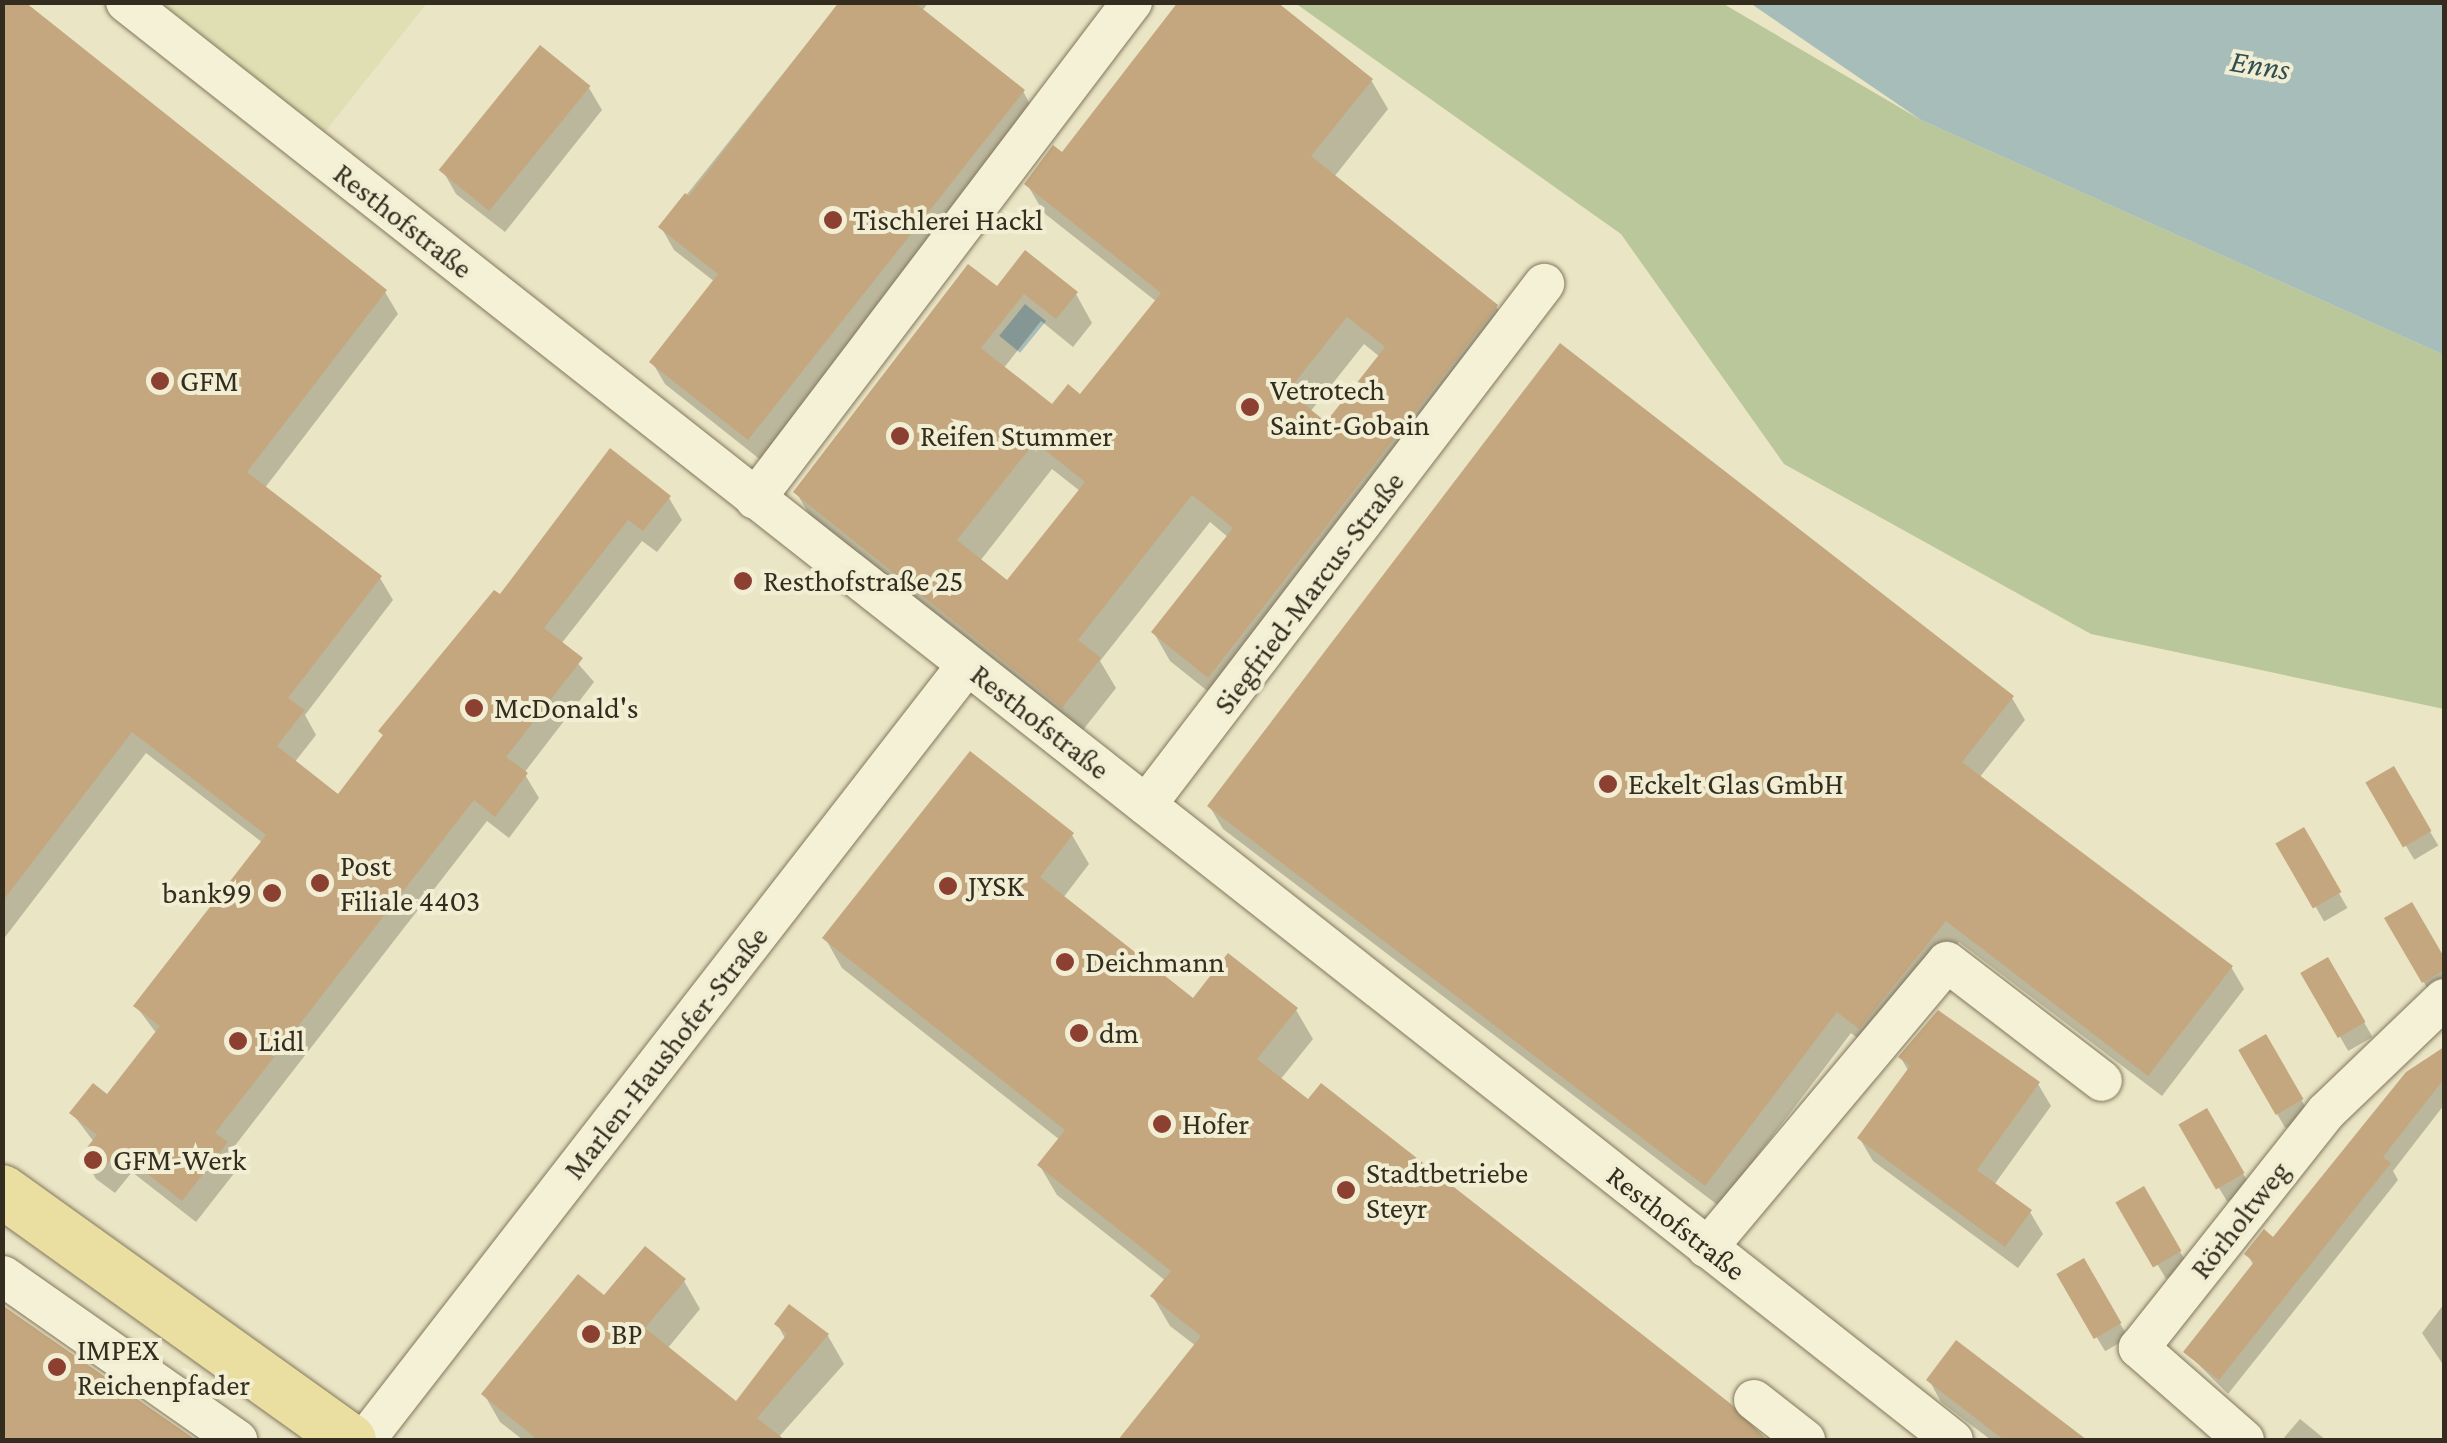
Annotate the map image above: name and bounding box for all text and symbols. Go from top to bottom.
water label: Enns [2228,41,2292,89]
street label: Resthofstraße [326,156,480,286]
place label: Tischlerei Hackl [853,202,1043,238]
marker: Tischlerei Hackl [822,209,844,231]
place label: GFM [180,363,239,399]
marker: GFM [149,370,171,392]
place label: Vetrotech Saint-Gobain [1270,372,1430,442]
marker: Vetrotech Saint-Gobain [1239,396,1261,418]
place label: Reifen Stummer [920,418,1113,454]
marker: Reifen Stummer [889,425,911,447]
street label: Siegfried-Marcus-Straße [1206,465,1412,721]
place label: Resthofstraße 25 [763,563,964,599]
marker: Resthofstraße 25 [732,570,754,592]
street label: Resthofstraße [963,657,1117,787]
place label: McDonald's [494,690,639,726]
marker: McDonald's [463,697,485,719]
place label: Eckelt Glas GmbH [1628,766,1844,802]
marker: Eckelt Glas GmbH [1597,773,1619,795]
place label: Post Filiale 4403 [340,848,480,918]
place label: JYSK [968,868,1024,904]
marker: Post Filiale 4403 [309,872,331,894]
place label: bank99 [162,875,252,911]
marker: JYSK [937,875,959,897]
marker: bank99 [261,882,283,904]
street label: Marlen-Haushofer-Straße [556,919,776,1187]
place label: Deichmann [1085,944,1225,980]
marker: Deichmann [1054,951,1076,973]
place label: dm [1099,1015,1139,1051]
marker: dm [1068,1022,1090,1044]
place label: Lidl [258,1023,304,1059]
marker: Lidl [227,1030,249,1052]
place label: Hofer [1182,1106,1249,1142]
marker: Hofer [1151,1113,1173,1135]
place label: GFM-Werk [113,1142,246,1178]
marker: GFM-Werk [82,1149,104,1171]
street label: Rörholtweg [2183,1154,2297,1286]
place label: Stadtbetriebe Steyr [1366,1155,1528,1226]
street label: Resthofstraße [1599,1158,1753,1288]
marker: Stadtbetriebe Steyr [1335,1179,1357,1201]
place label: BP [611,1316,642,1352]
marker: BP [580,1323,602,1345]
place label: IMPEX Reichenpfader [77,1332,250,1402]
marker: IMPEX Reichenpfader [46,1356,68,1378]

